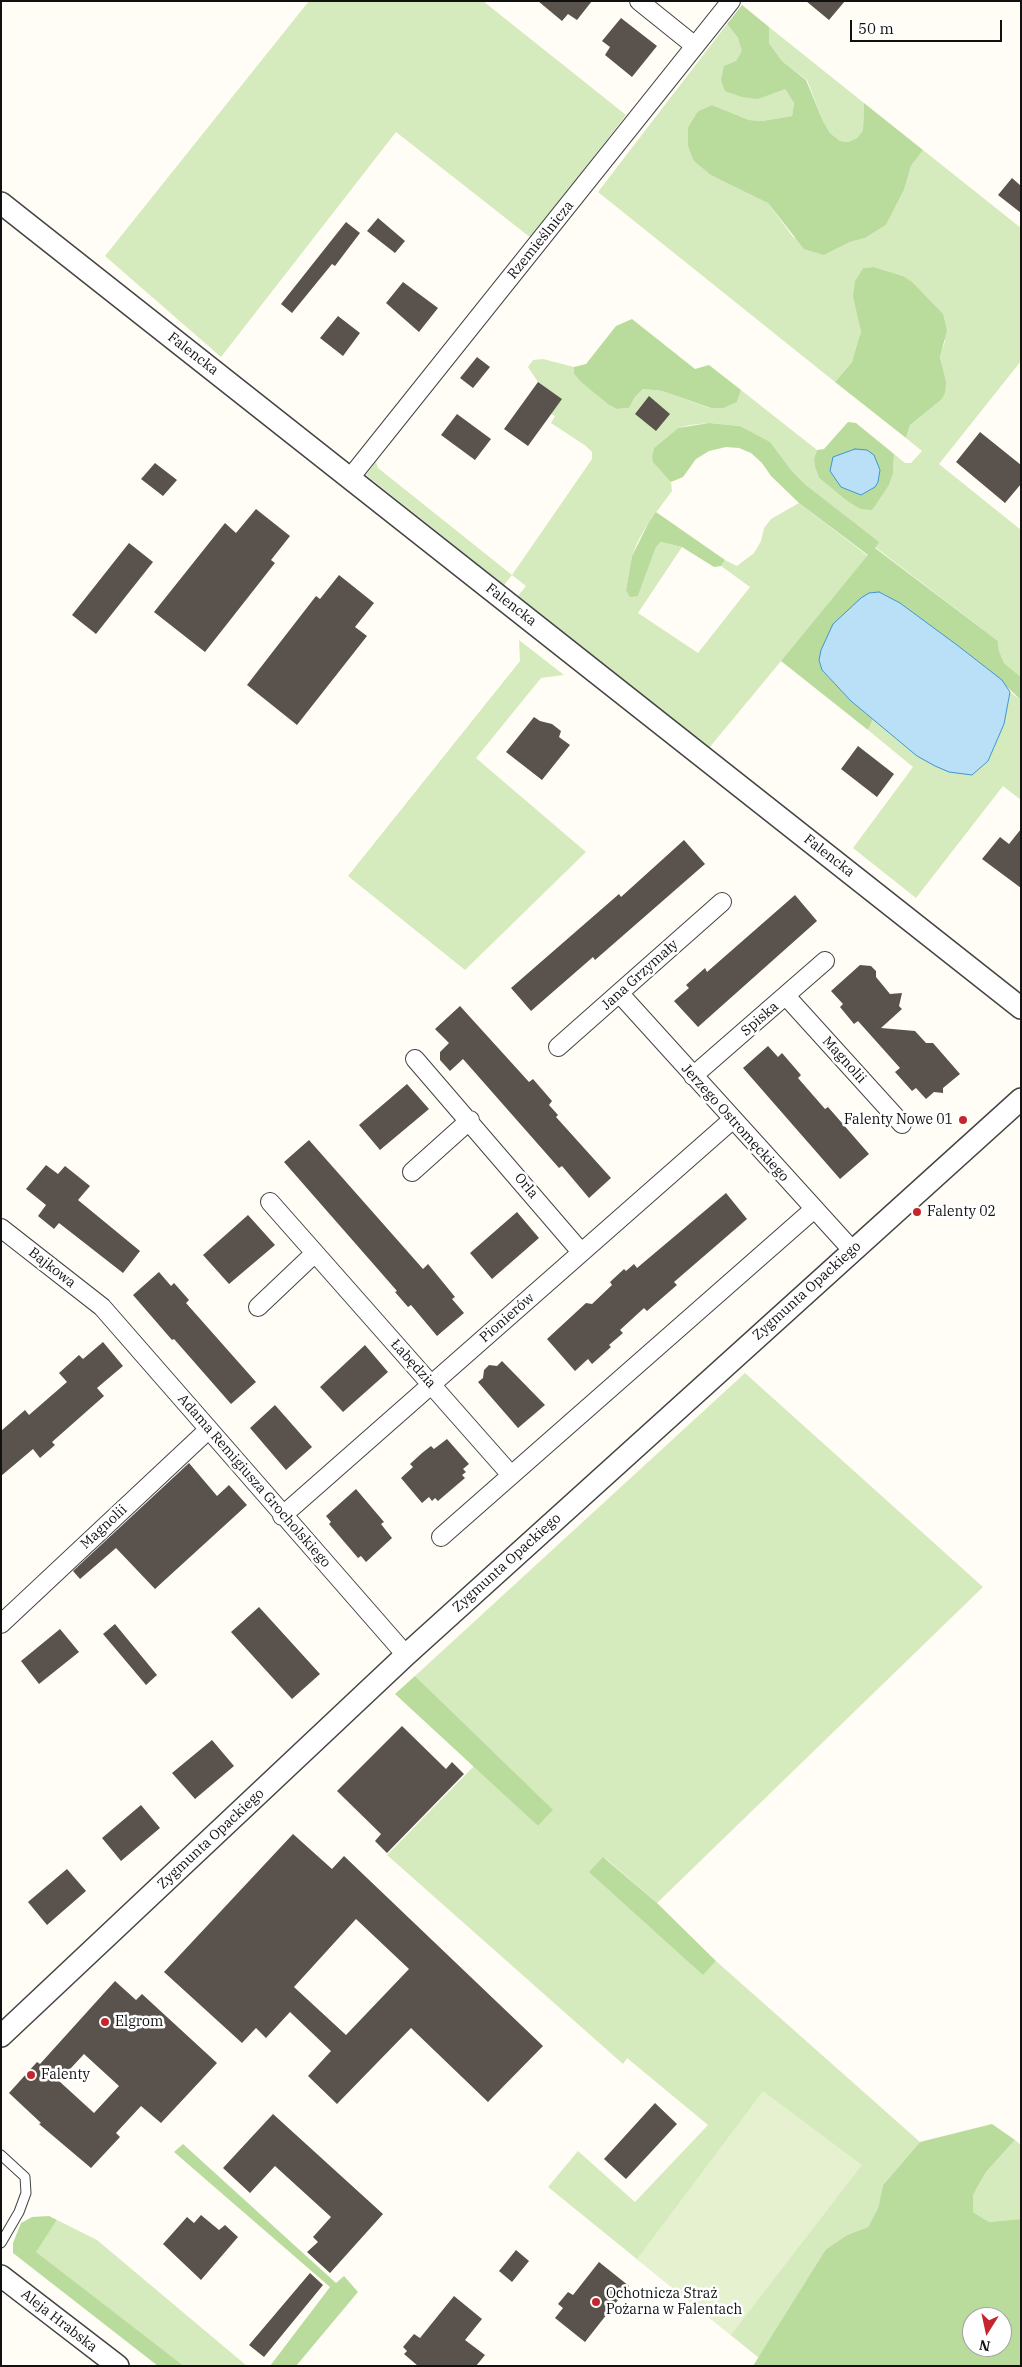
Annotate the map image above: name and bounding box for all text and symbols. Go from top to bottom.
scale bar [852,10,1004,42]
text: 50 m [858,19,894,38]
street label: Rzemieślnicza [504,198,578,282]
street label: Falencka [164,329,222,379]
street label: Falencka [482,580,540,630]
street label: Falencka [800,831,858,881]
street label: Jana Grzymały [598,936,682,1014]
street label: Spiska [738,998,782,1040]
street label: Magnolii [819,1033,869,1087]
street label: Jerzego Ostromęckiego [678,1061,792,1185]
place label: Falenty Nowe 01 [844,1112,953,1128]
marker: Falenty Nowe 01 [957,1114,969,1126]
street label: Orla [511,1170,541,1202]
place label: Falenty 02 [927,1204,996,1220]
marker: Falenty 02 [911,1206,923,1218]
street label: Zygmunta Opackiego [750,1238,864,1344]
street label: Bajkowa [25,1244,79,1292]
street label: Pionierów [476,1290,538,1346]
street label: Łabędzia [387,1336,439,1392]
street label: Adama Remigiusza Grocholskiego [174,1391,334,1571]
street label: Magnolii [77,1501,131,1553]
street label: Zygmunta Opackiego [450,1510,564,1616]
street label: Zygmunta Opackiego [154,1785,268,1893]
place label: Elgrom [115,2014,163,2030]
marker: Elgrom [99,2016,111,2028]
place label: Falenty [41,2067,90,2083]
marker: Falenty [25,2069,37,2081]
street label: Aleja Hrabska [18,2286,100,2356]
place label: Ochotnicza Straż Pożarna w Falentach [606,2286,742,2318]
marker: Ochotnicza Straż Pożarna w Falentach [590,2296,602,2308]
north arrow [962,2307,1012,2357]
text: N [978,2336,992,2356]

